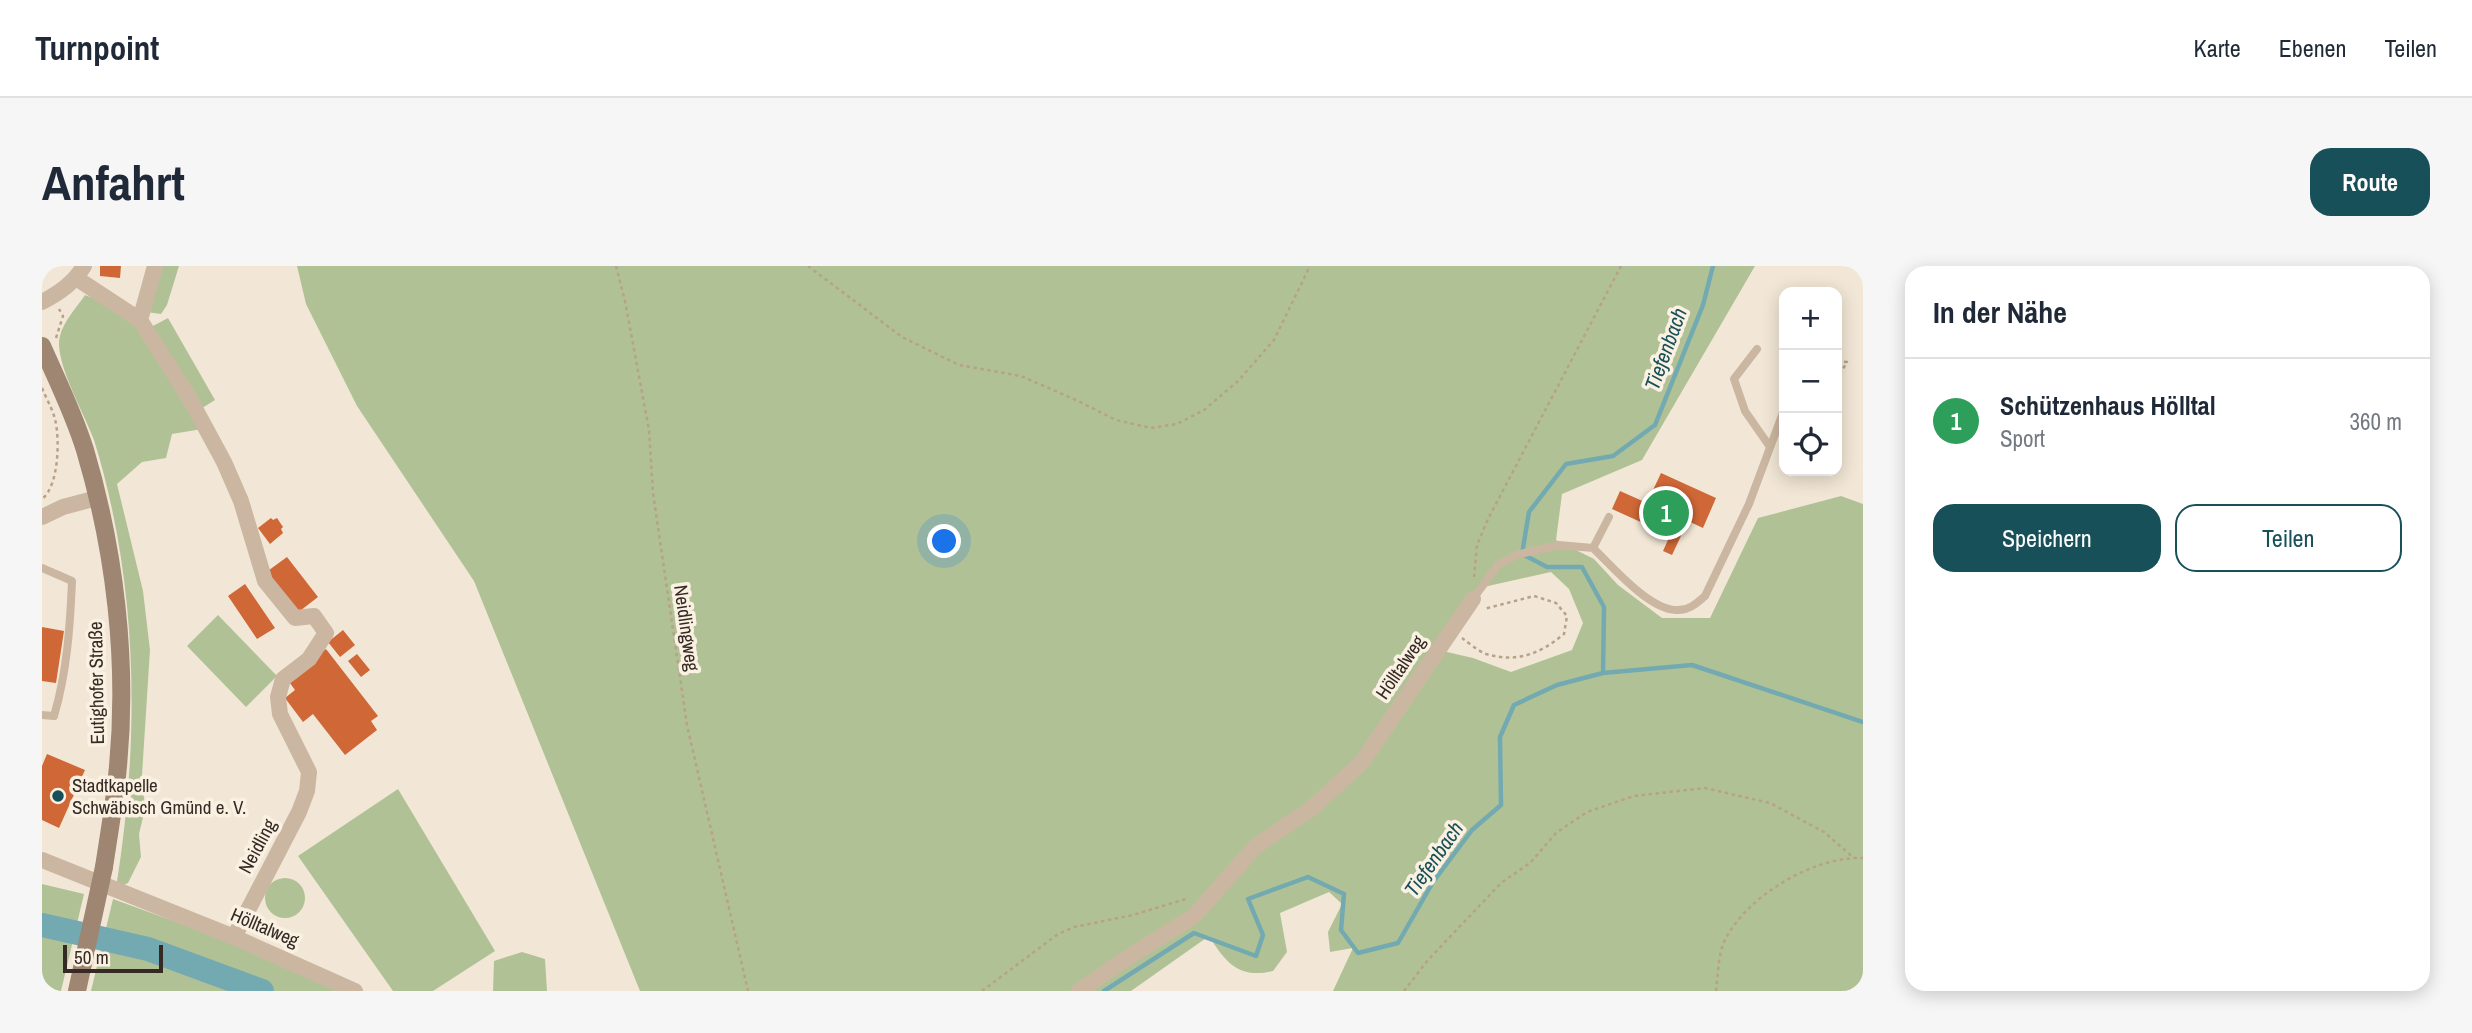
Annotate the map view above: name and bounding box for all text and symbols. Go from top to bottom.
text: Turnpoint [35,26,159,70]
text: Karte [2194,32,2241,64]
text: Ebenen [2279,32,2346,64]
text: Teilen [2384,32,2437,64]
button: Route [2310,148,2430,216]
text: Anfahrt [42,149,185,215]
map controls [1779,287,1842,476]
button: + [1779,287,1842,350]
text: In der Nähe [1933,292,2067,332]
water label: Tiefenbach [1637,304,1694,394]
button: − [1779,350,1842,413]
text: Schützenhaus Hölltal [2000,388,2216,423]
text: 1 [1951,406,1961,437]
text: 360 m [2350,406,2402,437]
button: locate [1779,413,1842,476]
text: Sport [2000,423,2045,454]
pin: 1 [1643,487,1689,539]
button: Speichern [1933,504,2161,572]
button: Teilen [2175,504,2402,572]
your location [927,524,961,558]
street label: Neidlingweg [668,583,706,673]
street label: Eutighofer Straße [82,621,110,745]
street label: Hölltalweg [1369,630,1431,704]
place label: Stadtkapelle Schwäbisch Gmünd e. V. [72,772,246,820]
marker: Stadtkapelle Schwäbisch Gmünd e. V. [50,788,66,804]
street label: Neidling [232,814,282,878]
water label: Tiefenbach [1397,815,1470,902]
street label: Hölltalweg [227,901,303,953]
scale bar [63,942,163,974]
text: 50 m [74,944,109,970]

